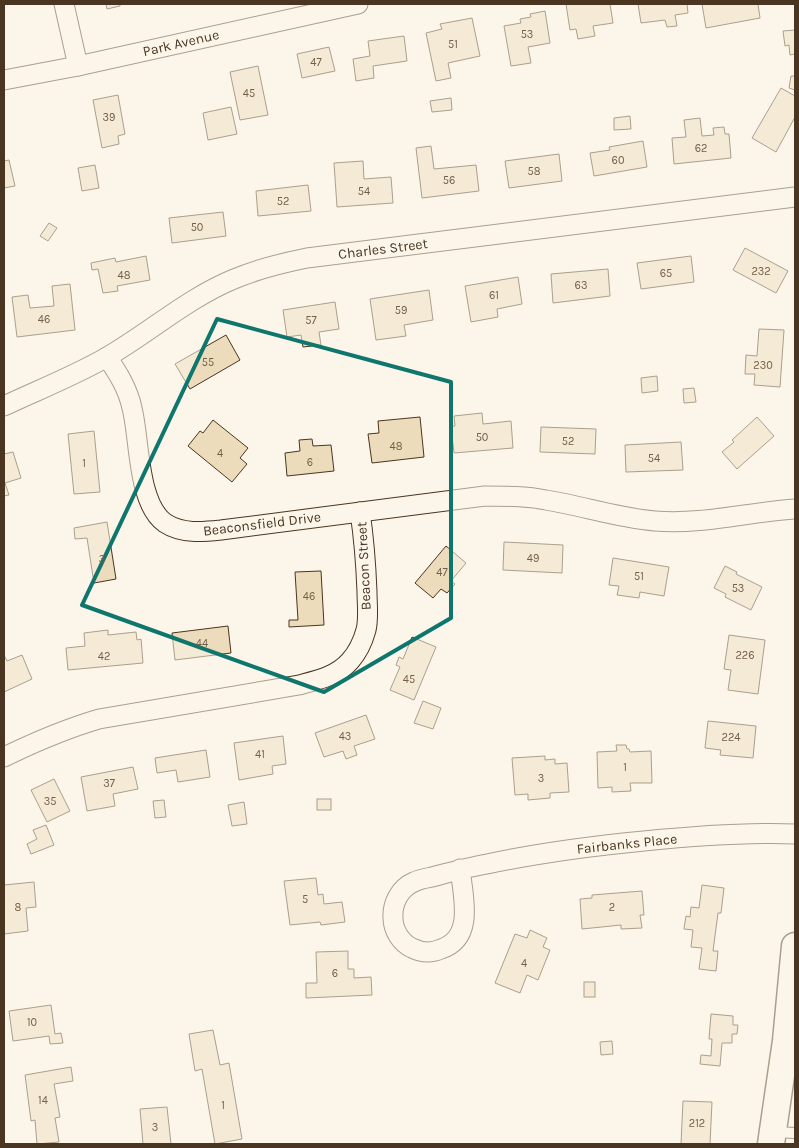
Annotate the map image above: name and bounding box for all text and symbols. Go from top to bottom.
street label: Park Avenue [141,26,221,60]
house number: 53 [521,28,533,41]
house number: 51 [448,38,458,51]
house number: 47 [310,56,322,69]
house number: 45 [243,87,255,100]
house number: 39 [103,111,115,124]
house number: 62 [695,142,707,155]
house number: 60 [612,154,624,167]
house number: 58 [528,165,541,178]
house number: 56 [443,174,455,187]
house number: 54 [358,185,370,198]
house number: 52 [277,195,289,208]
house number: 50 [191,221,203,234]
street label: Charles Street [337,235,429,263]
house number: 232 [751,265,771,278]
house number: 65 [660,267,672,280]
house number: 48 [118,269,131,282]
house number: 63 [575,279,587,292]
house number: 61 [489,289,499,302]
house number: 59 [395,304,407,317]
house number: 46 [38,313,50,326]
house number: 57 [305,314,317,327]
house number: 55 [202,356,214,369]
house number: 230 [753,359,773,372]
house number: 50 [476,431,488,444]
house number: 52 [562,435,574,448]
house number: 48 [390,440,403,453]
house number: 4 [217,447,223,460]
house number: 54 [648,452,660,465]
house number: 6 [307,456,313,469]
house number: 1 [82,457,86,470]
street label: Beaconsfield Drive [202,508,322,540]
street label: Beacon Street [353,521,375,611]
house number: 49 [527,552,539,565]
house number: 3 [99,553,105,566]
house number: 47 [436,566,448,579]
house number: 51 [634,570,644,583]
house number: 53 [732,582,744,595]
house number: 46 [303,590,315,603]
house number: 44 [196,637,208,650]
house number: 226 [735,649,755,662]
house number: 42 [98,650,110,663]
house number: 45 [403,673,415,686]
house number: 43 [339,730,351,743]
house number: 224 [722,731,740,744]
house number: 41 [255,748,265,761]
house number: 1 [623,761,627,774]
house number: 3 [538,772,544,785]
house number: 37 [103,777,115,790]
house number: 35 [44,795,56,808]
street label: Fairbanks Place [576,830,678,858]
house number: 5 [302,893,308,906]
house number: 8 [15,901,22,914]
house number: 2 [609,901,615,914]
house number: 4 [521,957,527,970]
house number: 6 [332,967,338,980]
house number: 10 [27,1016,37,1029]
house number: 14 [38,1094,48,1107]
house number: 1 [221,1099,225,1112]
house number: 212 [689,1117,705,1130]
house number: 3 [152,1121,158,1134]

